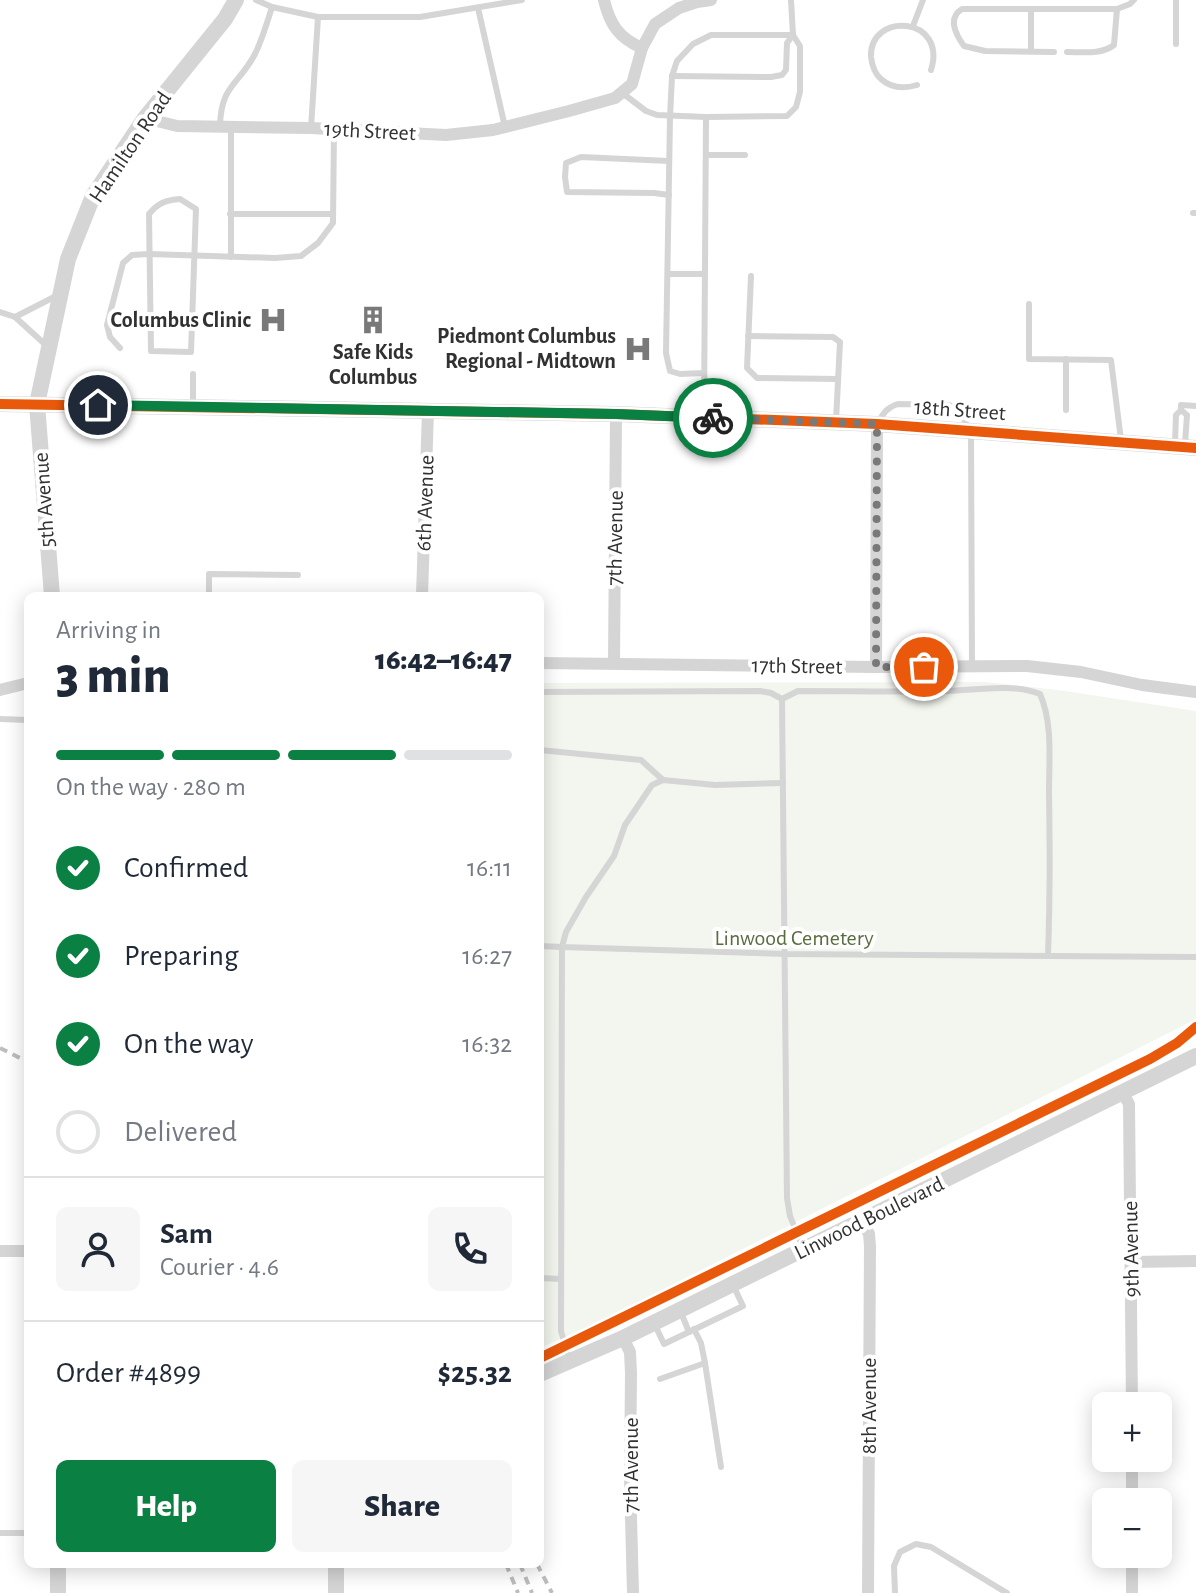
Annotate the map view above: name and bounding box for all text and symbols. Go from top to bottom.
street label: Hamilton Road [85,87,175,207]
street label: 19th Street [324,118,416,144]
hospital icon: Columbus Clinic [258,305,288,335]
building icon: Safe Kids Columbus [358,305,388,335]
place label: Columbus Clinic [111,309,252,331]
place label: Piedmont Columbus Regional - Midtown [437,325,616,372]
hospital icon: Piedmont Columbus Regional - Midtown [623,334,653,364]
place label: Safe Kids Columbus [329,341,417,388]
pin [64,371,132,439]
courier [673,378,753,458]
icon: home [76,383,120,427]
icon: bike [691,396,735,440]
street label: 18th Street [913,396,1007,424]
street label: 5th Avenue [30,452,58,548]
street label: 6th Avenue [412,454,438,552]
street label: 7th Avenue [603,490,627,586]
text: Arriving in [56,617,161,643]
pin [890,633,958,701]
text: 16:42–16:47 [375,645,512,675]
icon: bag [902,645,946,689]
text: 3 min [56,650,170,702]
street label: 17th Street [752,654,842,678]
text: On the way · 280 m [56,774,246,800]
icon: check [56,846,100,890]
text: Confirmed [124,853,248,883]
text: 16:11 [467,855,512,881]
park label: Linwood Cemetery [714,927,874,949]
icon: check [56,934,100,978]
text: Preparing [124,941,239,971]
text: 16:27 [462,943,512,969]
icon: check [56,1022,100,1066]
text: On the way [124,1029,253,1059]
text: 16:32 [462,1031,512,1057]
text: Delivered [124,1117,237,1147]
street label: Linwood Boulevard [791,1172,947,1264]
street label: 9th Avenue [1119,1201,1143,1297]
button: person [56,1207,140,1291]
button: phone [428,1207,512,1291]
text: Sam [160,1219,213,1249]
text: Courier · 4.6 [160,1254,279,1280]
text: Order #4899 [56,1358,201,1388]
text: $25.32 [437,1358,512,1388]
street label: 8th Avenue [858,1358,880,1454]
map controls [1092,1392,1172,1568]
button: + [1092,1392,1172,1472]
street label: 7th Avenue [620,1417,642,1513]
button: Help [56,1460,276,1552]
button: Share [292,1460,512,1552]
button: − [1092,1488,1172,1568]

